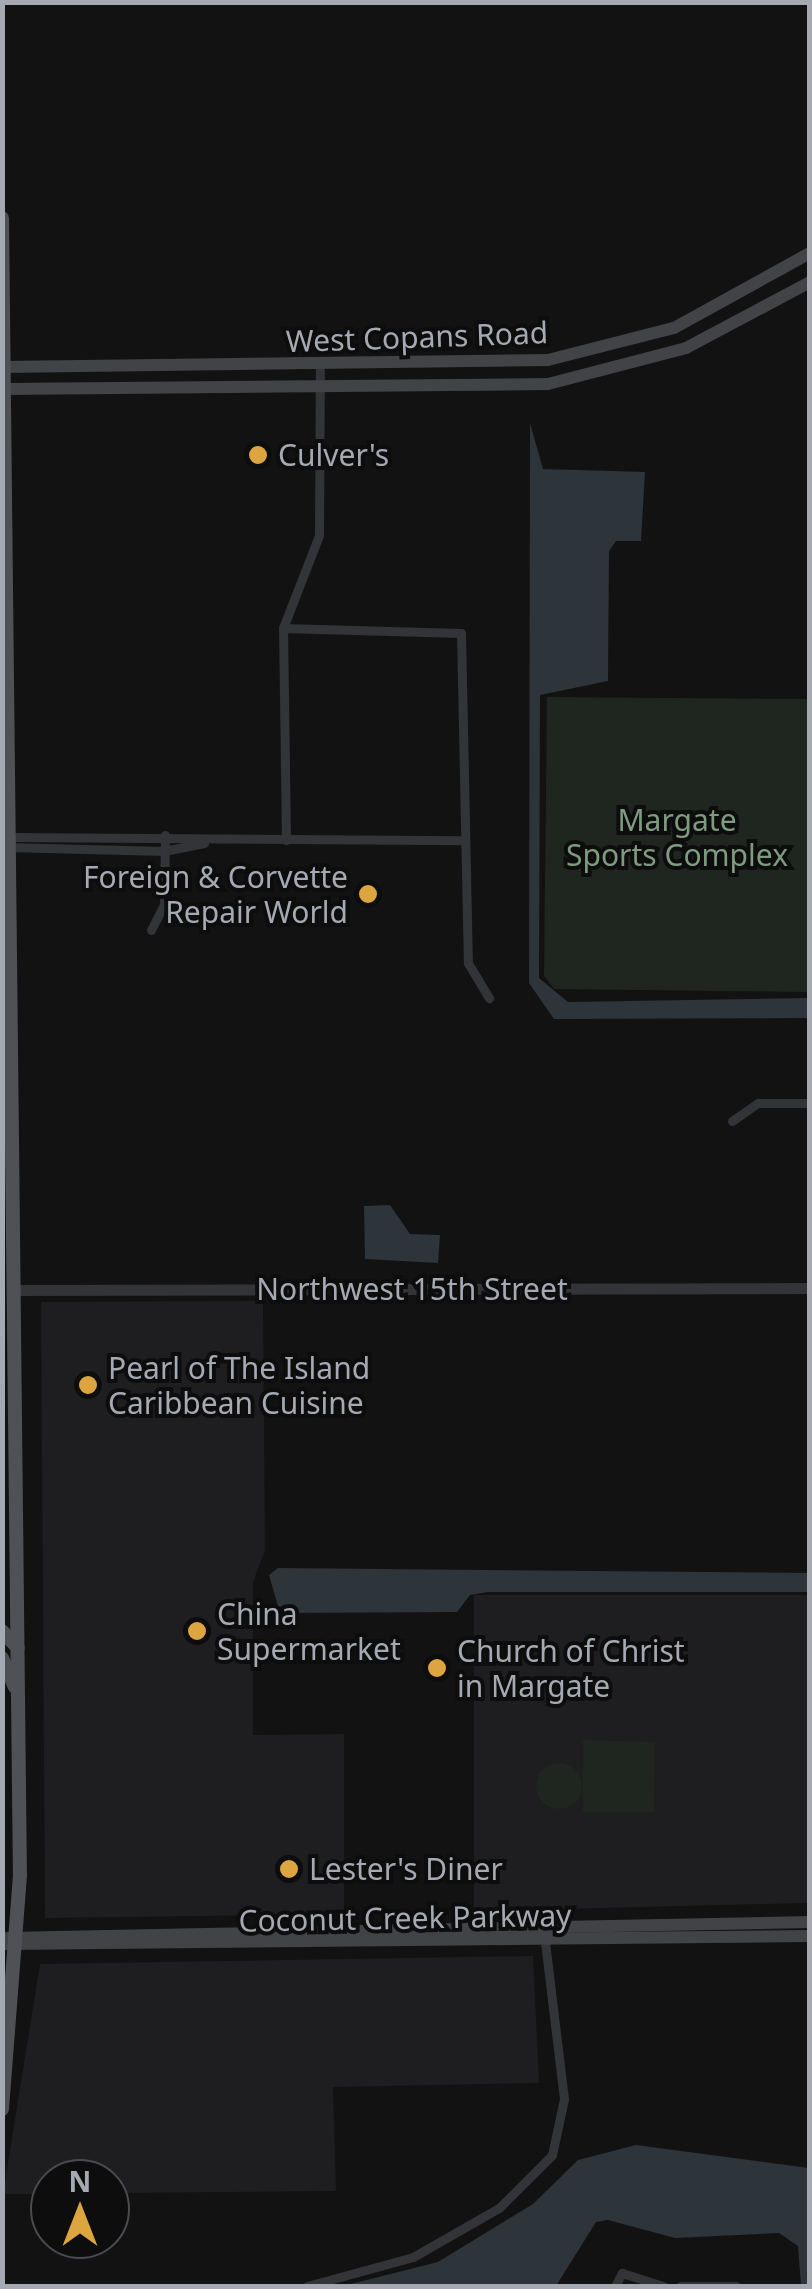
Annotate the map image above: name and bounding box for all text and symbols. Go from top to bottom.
street label: West Copans Road [285,314,549,360]
place label: Culver's [278,437,389,473]
marker: Culver's [247,444,269,466]
park label: Margate Sports Complex [566,802,788,872]
place label: Foreign & Corvette Repair World [83,859,348,930]
marker: Foreign & Corvette Repair World [357,883,379,905]
street label: Northwest 15th Street [256,1271,568,1307]
place label: Pearl of The Island Caribbean Cuisine [108,1350,370,1420]
marker: Pearl of The Island Caribbean Cuisine [77,1374,99,1396]
place label: China Supermarket [217,1596,401,1666]
marker: China Supermarket [186,1620,208,1642]
place label: Church of Christ in Margate [457,1633,685,1704]
marker: Church of Christ in Margate [426,1657,448,1679]
place label: Lester's Diner [309,1851,503,1887]
marker: Lester's Diner [278,1858,300,1880]
street label: Coconut Creek Parkway [238,1897,572,1939]
north arrow [30,2159,130,2259]
text: N [69,2162,91,2200]

